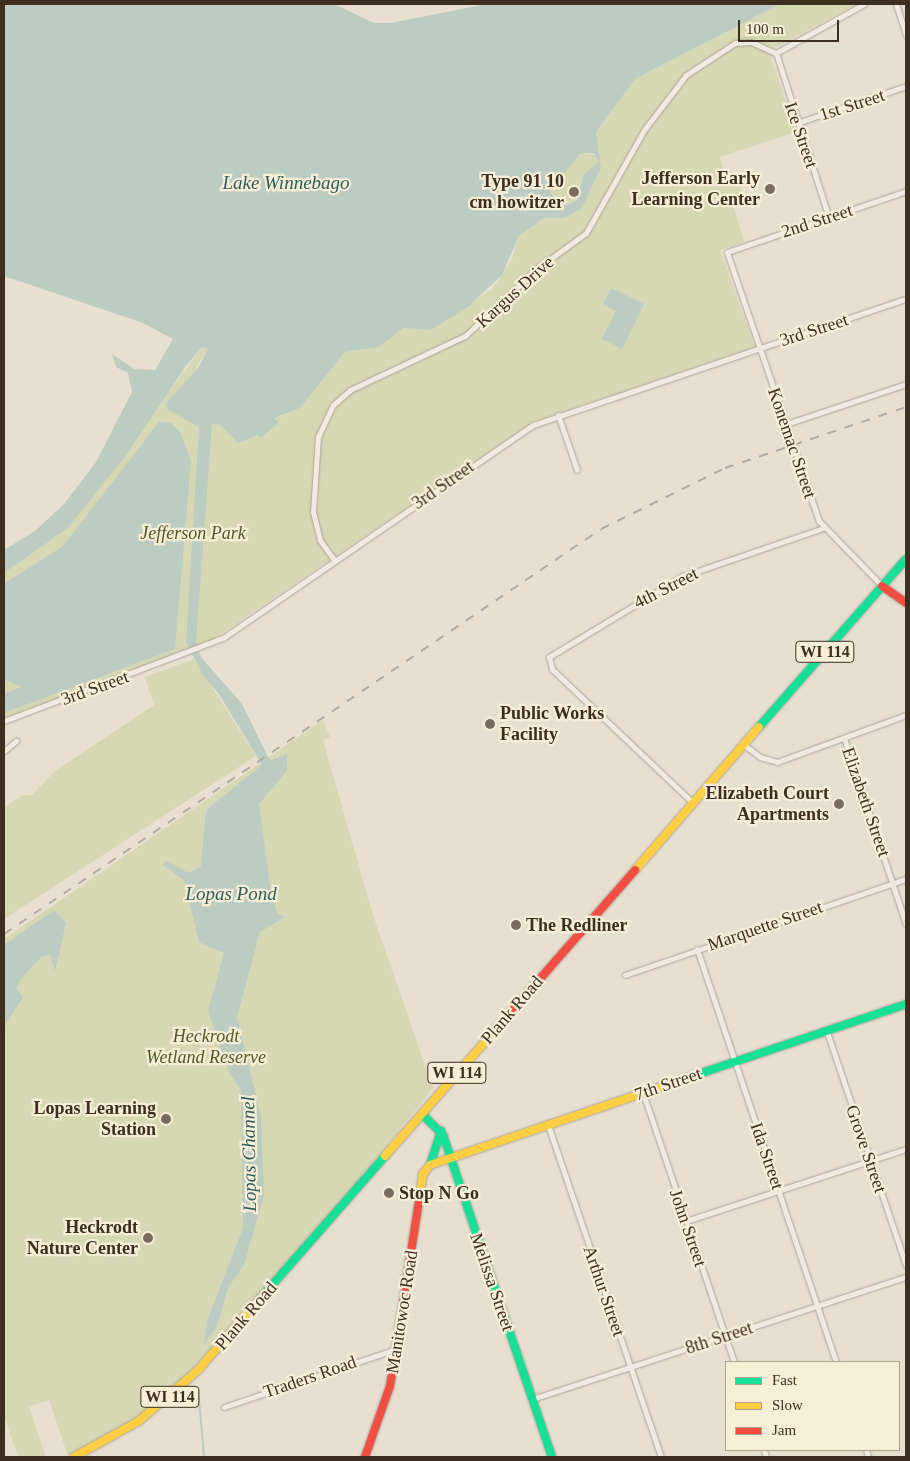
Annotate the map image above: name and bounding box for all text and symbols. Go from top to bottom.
scale bar [740,10,841,42]
text: 100 m [746,21,784,37]
street label: 1st Street [817,84,887,126]
street label: Ice Street [780,99,822,171]
place label: Jefferson Early Learning Center [632,168,760,210]
place label: Type 91 10 cm howitzer [470,171,564,213]
water label: Lake Winnebago [222,172,350,194]
marker: Jefferson Early Learning Center [764,183,776,195]
marker: Type 91 10 cm howitzer [568,186,580,198]
street label: 2nd Street [779,199,855,243]
street label: Kargus Drive [472,251,558,333]
street label: 3rd Street [777,309,851,351]
street label: Konemac Street [763,385,821,501]
street label: 3rd Street [408,456,478,514]
park label: Jefferson Park [140,522,246,544]
street label: 4th Street [630,563,702,613]
road number: WI 114 [795,638,855,666]
street label: 3rd Street [58,666,132,710]
place label: Public Works Facility [500,703,605,746]
marker: Public Works Facility [484,718,496,730]
street label: Elizabeth Street [837,744,895,860]
place label: Elizabeth Court Apartments [706,783,829,826]
marker: Elizabeth Court Apartments [833,798,845,810]
water label: Lopas Pond [185,883,277,905]
street label: Marquette Street [705,896,825,956]
place label: The Redliner [526,914,627,936]
marker: The Redliner [510,919,522,931]
street label: Plank Road [476,971,548,1049]
park label: Heckrodt Wetland Reserve [146,1026,266,1068]
road number: WI 114 [427,1060,487,1086]
street label: 7th Street [632,1062,704,1106]
water label: Lopas Channel [237,1096,261,1212]
place label: Lopas Learning Station [33,1098,156,1140]
street label: Grove Street [841,1102,891,1196]
marker: Lopas Learning Station [160,1113,172,1125]
street label: Ida Street [745,1120,789,1192]
place label: Stop N Go [399,1182,479,1204]
street label: John Street [665,1186,711,1270]
marker: Stop N Go [383,1187,395,1199]
place label: Heckrodt Nature Center [27,1217,138,1260]
street label: Melissa Street [465,1230,519,1334]
marker: Heckrodt Nature Center [142,1232,154,1244]
street label: Arthur Street [578,1243,630,1339]
street label: Manitowoc Road [382,1249,422,1375]
street label: Plank Road [210,1277,282,1355]
street label: 8th Street [683,1317,755,1359]
street label: Traders Road [261,1351,359,1403]
legend [725,1361,900,1451]
text: Fast [772,1372,797,1388]
road number: WI 114 [140,1384,200,1410]
text: Slow [772,1397,803,1413]
text: Jam [772,1422,796,1438]

